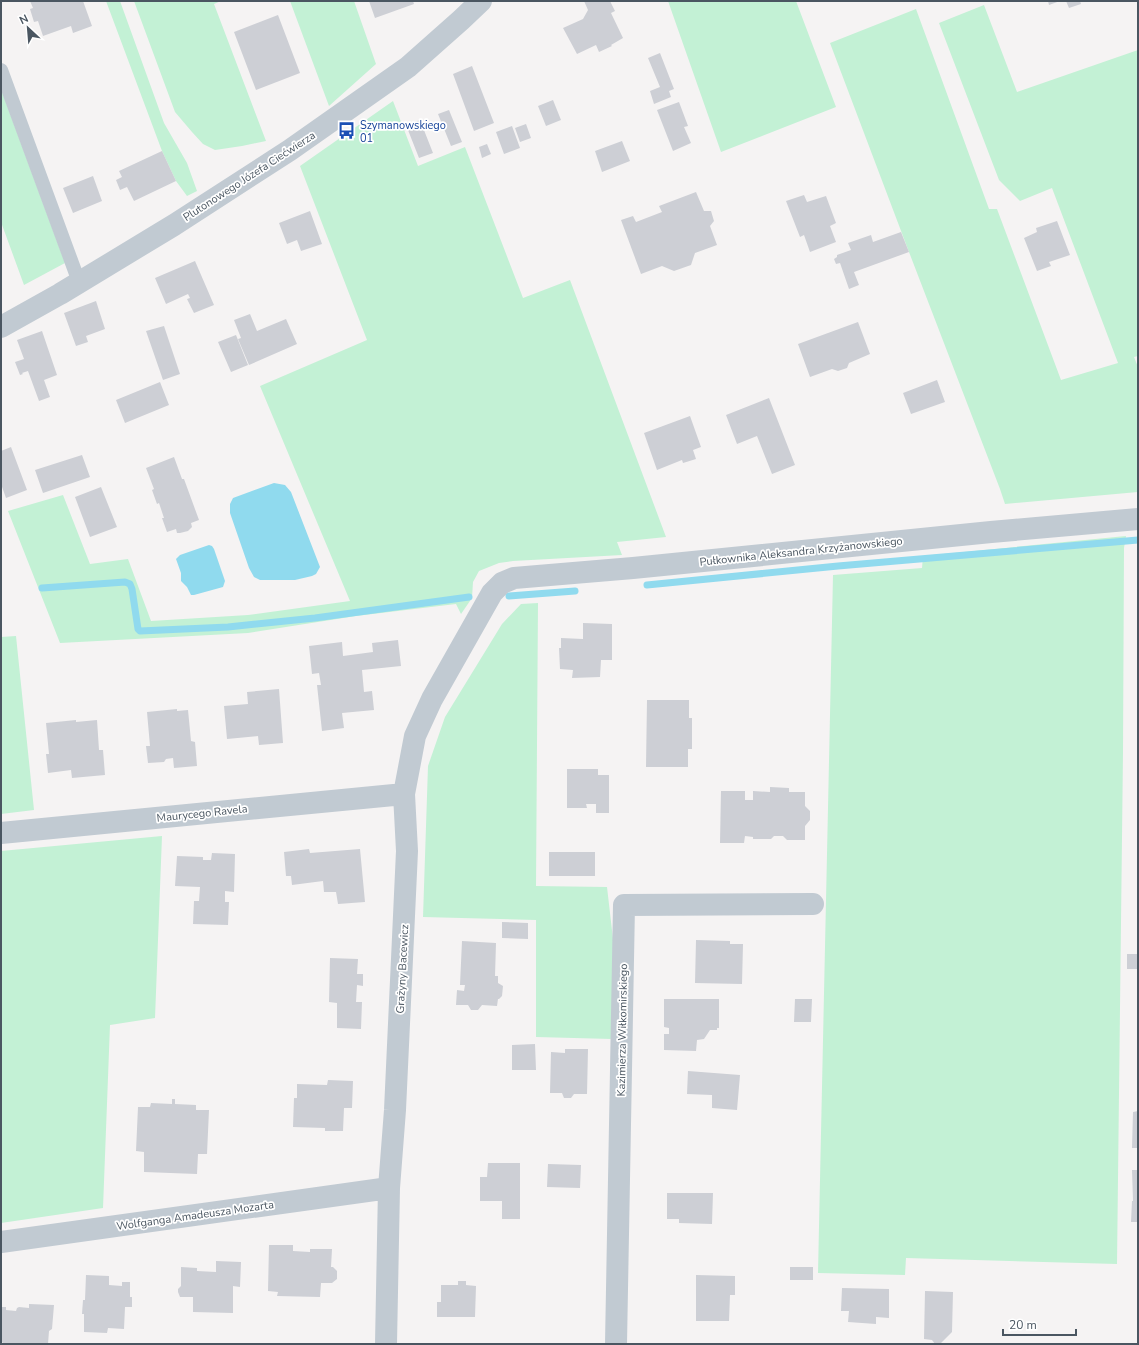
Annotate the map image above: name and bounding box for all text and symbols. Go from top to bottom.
north arrow [8,8,48,48]
text: N [17,11,31,28]
place label: Szymanowskiego 01 [360,118,446,146]
bus stop icon: Szymanowskiego 01 [337,121,357,141]
street label: Plutonowego Józefa Ciećwierza [180,128,319,225]
street label: Pułkownika Aleksandra Krzyżanowskiego [699,533,903,570]
street label: Maurycego Ravela [156,801,248,826]
street label: Grażyny Bacewicz [393,924,412,1014]
street label: Kazimierza Wiłkomirskiego [614,963,631,1097]
street label: Wolfganga Amadeusza Mozarta [115,1197,275,1234]
scale bar [1003,1311,1076,1337]
text: 20 m [1009,1317,1037,1333]

